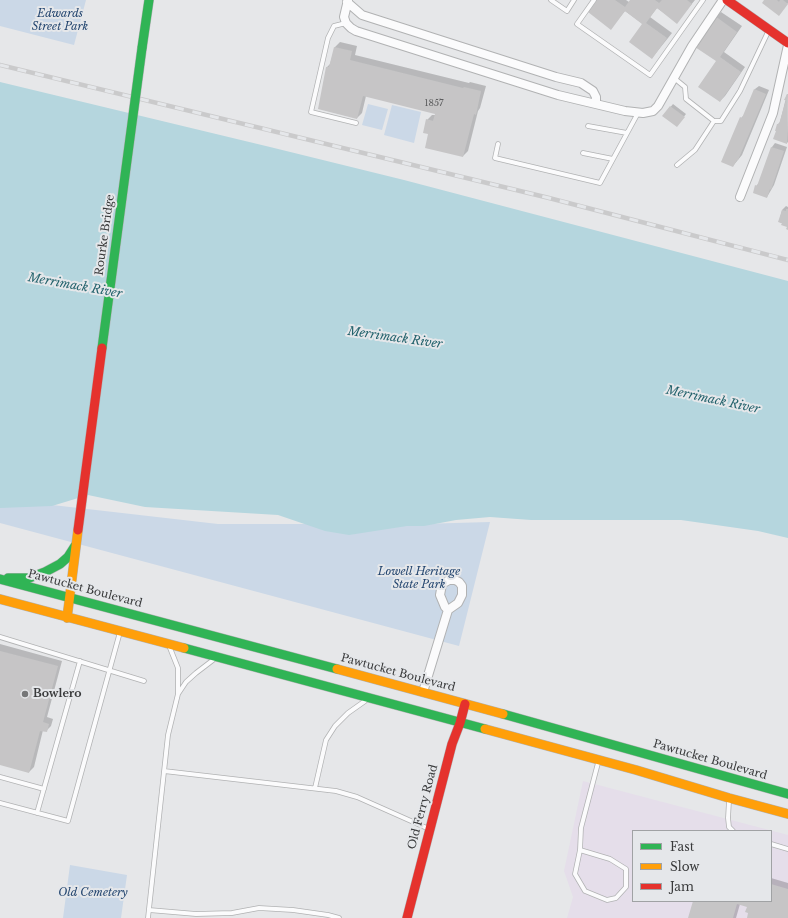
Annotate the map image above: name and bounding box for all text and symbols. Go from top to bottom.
park label: Edwards Street Park [32,7,88,33]
house number: 1857 [424,98,444,108]
street label: Rourke Bridge [93,194,117,276]
water label: Merrimack River [27,271,123,301]
water label: Merrimack River [347,324,443,352]
water label: Merrimack River [665,383,761,417]
park label: Lowell Heritage State Park [378,565,460,591]
street label: Pawtucket Boulevard [26,567,144,611]
street label: Pawtucket Boulevard [339,651,457,695]
place label: Bowlero [33,687,82,701]
marker: Bowlero [20,689,30,699]
street label: Pawtucket Boulevard [651,737,769,783]
street label: Old Ferry Road [405,763,441,851]
legend [632,830,772,902]
text: Fast [670,839,694,854]
text: Slow [670,859,699,874]
text: Jam [670,879,694,894]
park label: Old Cemetery [58,886,128,900]

